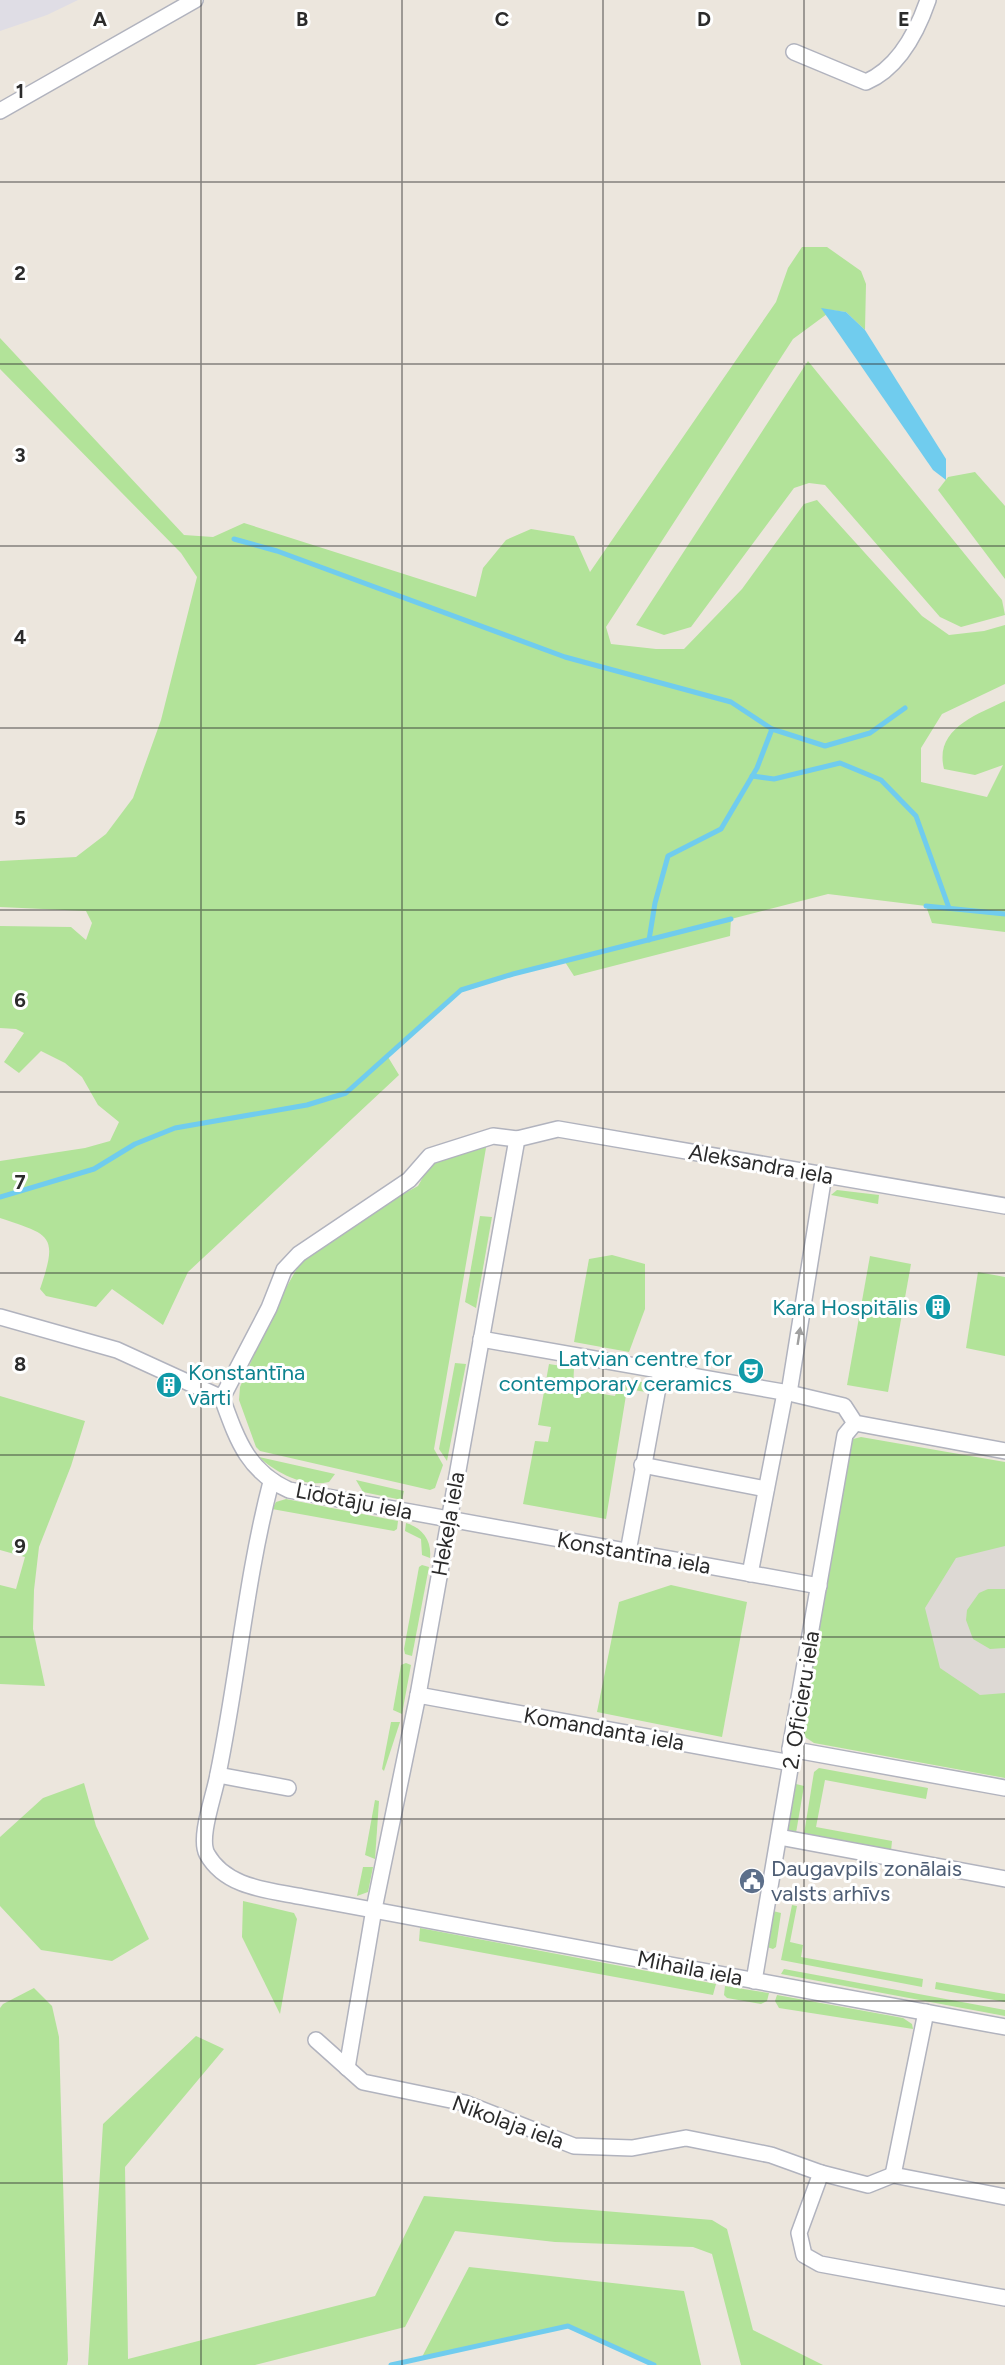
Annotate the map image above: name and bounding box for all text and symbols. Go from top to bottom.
text: A [93,7,108,31]
text: B [296,7,308,31]
text: C [495,7,509,31]
text: D [697,7,711,31]
text: E [898,7,910,31]
text: 1 [16,79,24,103]
text: 2 [14,261,26,285]
text: 3 [14,443,26,467]
text: 4 [14,625,27,649]
text: 5 [14,806,26,830]
text: 6 [14,988,26,1012]
street label: Aleksandra iela [687,1138,835,1190]
text: 7 [14,1170,26,1194]
building icon: Kara Hospitālis [923,1292,953,1322]
place label: Kara Hospitālis [772,1294,918,1321]
one-way arrow [794,1326,803,1345]
place label: Latvian centre for contemporary ceramics [499,1345,733,1397]
text: 8 [14,1352,26,1376]
theatre icon: Latvian centre for contemporary ceramics [736,1356,766,1386]
place label: Konstantīna vārti [188,1359,305,1411]
building icon: Konstantīna vārti [154,1370,184,1400]
street label: Hekeļa iela [426,1470,470,1578]
street label: Lidotāju iela [293,1476,415,1526]
street label: Konstantīna iela [555,1526,713,1580]
text: 9 [14,1534,26,1558]
street label: 2. Oficieru iela [777,1629,825,1771]
street label: Komandanta iela [522,1702,686,1756]
place label: Daugavpils zonālais valsts arhīvs [771,1855,962,1907]
public building icon: Daugavpils zonālais valsts arhīvs [737,1866,767,1896]
street label: Mihaila iela [635,1945,745,1991]
street label: Nikolaja iela [448,2089,568,2155]

